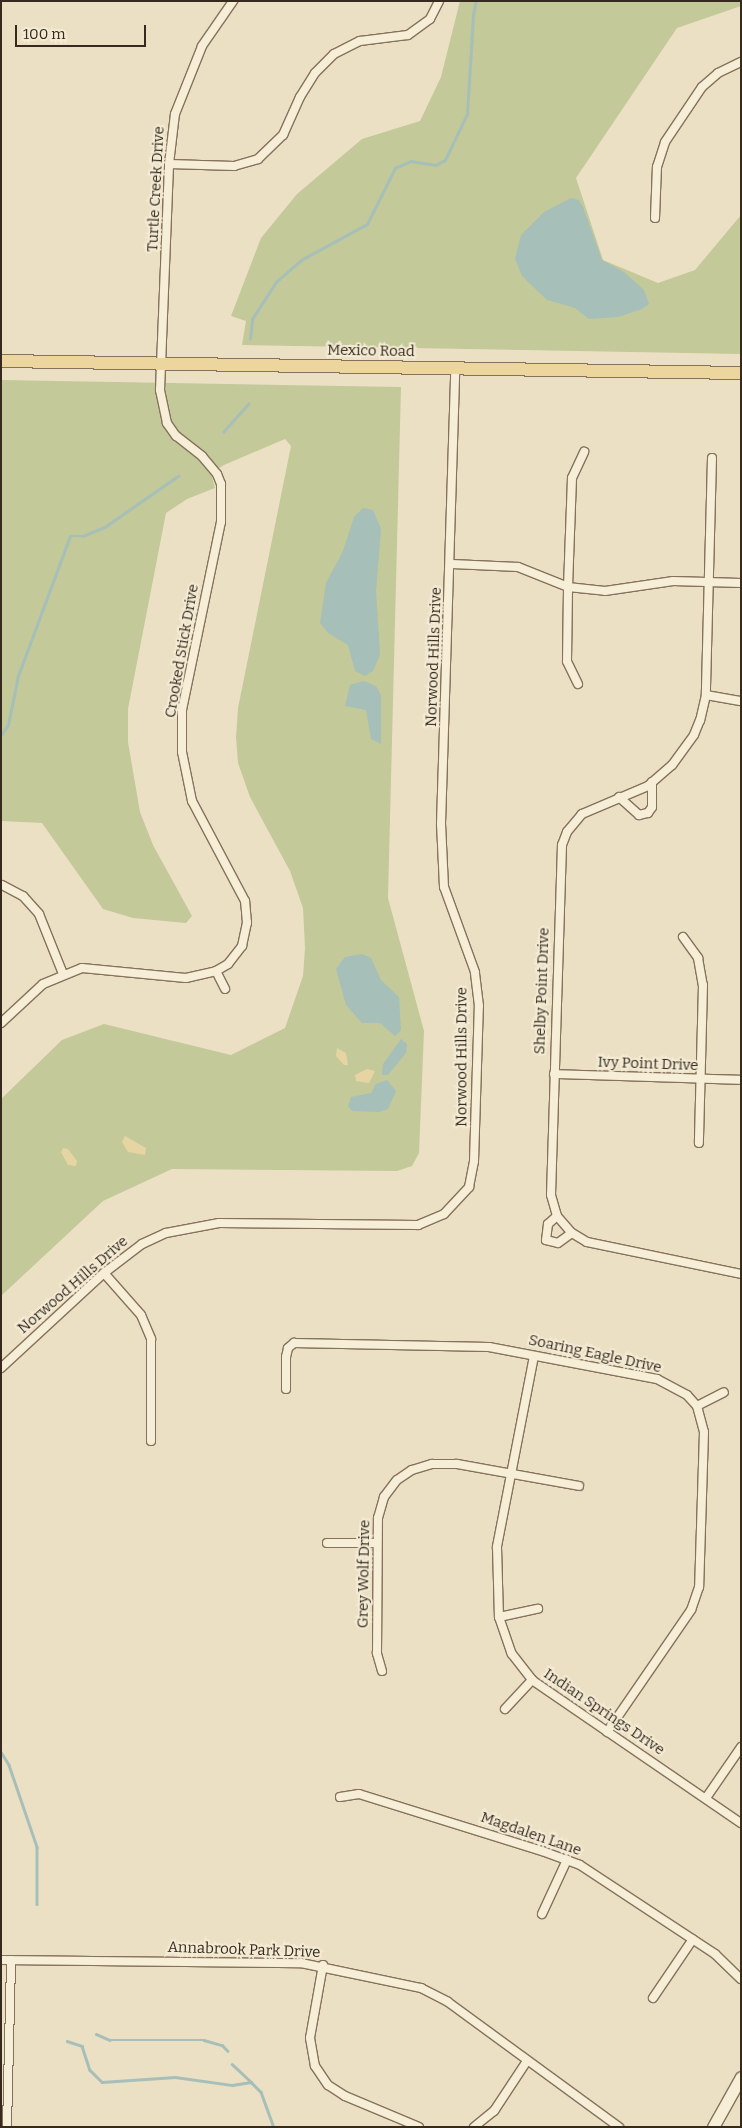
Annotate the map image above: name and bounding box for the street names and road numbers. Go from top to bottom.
street label: Turtle Creek Drive [144,126,168,252]
street label: Mexico Road [327,341,415,361]
street label: Crooked Stick Drive [161,583,203,719]
street label: Norwood Hills Drive [423,587,445,727]
street label: Shelby Point Drive [531,927,553,1055]
street label: Norwood Hills Drive [453,987,471,1127]
street label: Ivy Point Drive [597,1053,699,1075]
street label: Norwood Hills Drive [14,1232,132,1338]
street label: Soaring Eagle Drive [527,1331,663,1377]
street label: Grey Wolf Drive [354,1520,374,1628]
street label: Indian Springs Drive [540,1665,668,1759]
street label: Magdalen Lane [478,1808,584,1860]
street label: Annabrook Park Drive [167,1938,321,1962]

